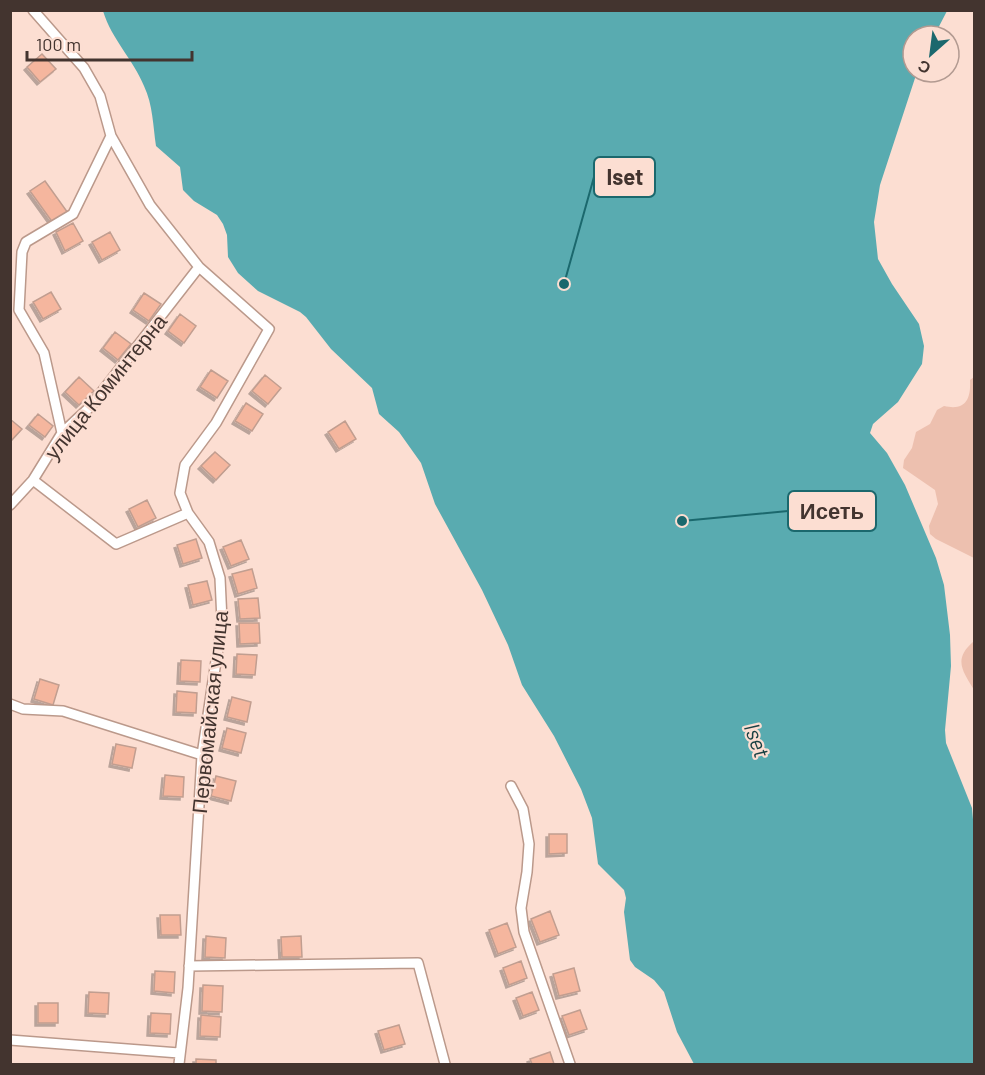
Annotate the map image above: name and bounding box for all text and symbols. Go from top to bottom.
scale bar [27,24,192,62]
north arrow [901,24,961,84]
text: 100 m [36,33,81,55]
text: С [914,56,933,79]
callout: Iset [594,157,655,197]
text: Iset [607,163,643,189]
street label: улица Коминтерна [39,308,171,464]
callout: Исеть [788,491,876,531]
text: Исеть [800,497,864,523]
street label: Первомайская улица [186,609,232,815]
water label: Iset [740,719,776,761]

